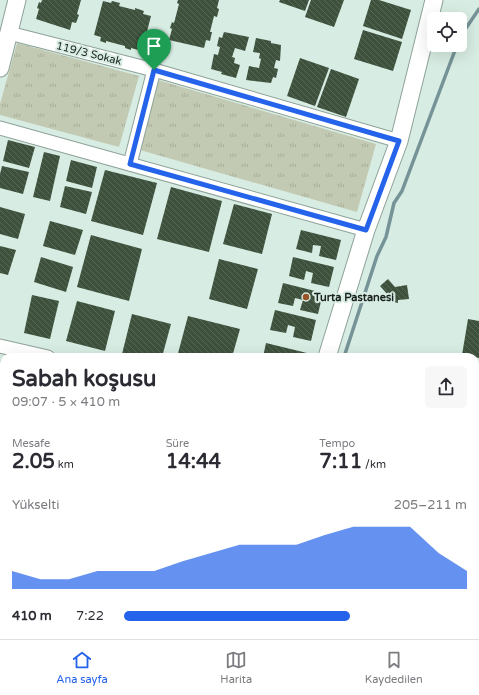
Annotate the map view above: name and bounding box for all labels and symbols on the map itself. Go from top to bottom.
pin [137,29,171,70]
street label: 119/3 Sokak [55,39,123,68]
place label: Turta Pastanesi [313,291,394,304]
marker: Turta Pastanesi [301,292,311,302]

